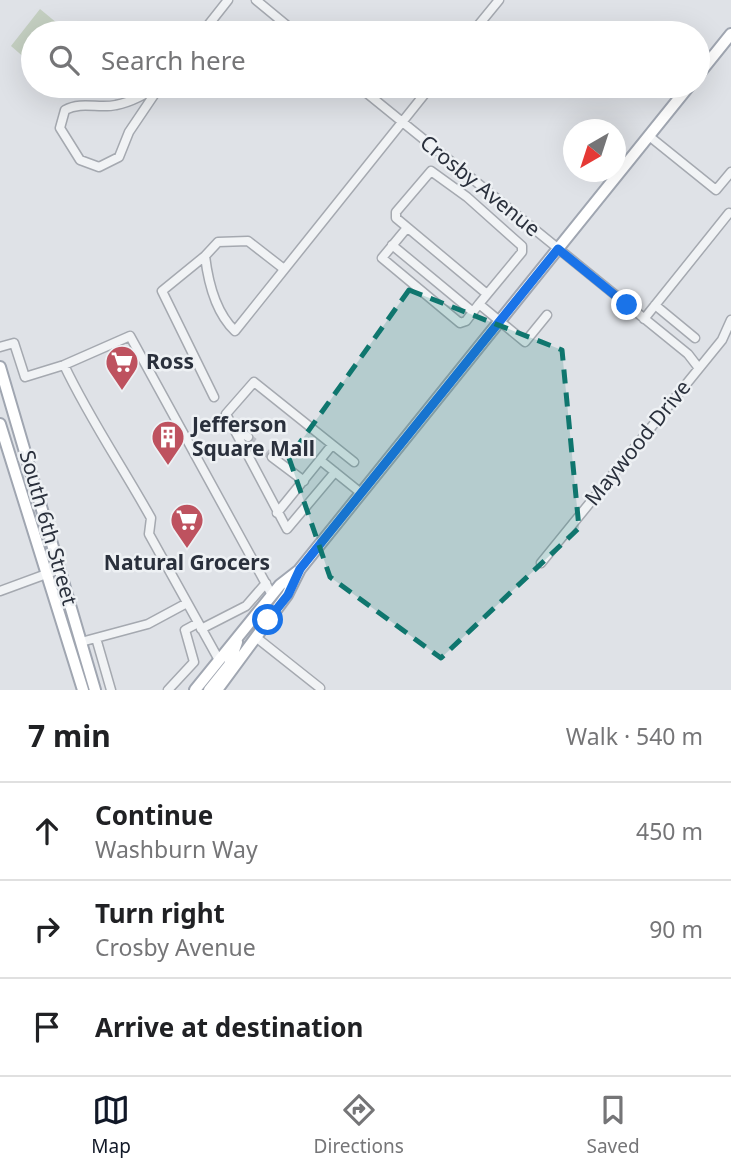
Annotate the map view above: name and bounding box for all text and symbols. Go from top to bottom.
search box [21,21,710,98]
icon: search [45,41,83,79]
text: Search here [101,42,246,78]
north arrow [563,119,626,182]
street label: Crosby Avenue [415,128,546,242]
route end [611,289,642,320]
supermarket icon: Ross [103,343,141,392]
place label: Ross [146,347,194,375]
street label: Maywood Drive [578,374,696,511]
place label: Jefferson Square Mall [190,410,315,462]
building icon: Jefferson Square Mall [149,418,187,467]
street label: South 6th Street [13,447,85,609]
supermarket icon: Natural Grocers [168,501,206,550]
place label: Natural Grocers [104,548,270,576]
route start [252,604,283,635]
text: 7 min [28,715,111,756]
text: Walk · 540 m [566,720,703,752]
text: Continue [95,797,213,833]
icon: ahead [28,812,66,850]
text: 450 m [636,815,703,847]
text: Washburn Way [95,833,258,865]
text: Turn right [95,895,225,931]
icon: right [28,910,66,948]
text: 90 m [649,913,703,945]
text: Crosby Avenue [95,931,256,963]
icon: arrive [28,1008,66,1046]
text: Arrive at destination [95,1009,364,1045]
tab: Map [91,1091,131,1159]
tab: Directions [314,1091,404,1159]
tab: Saved [586,1091,640,1159]

